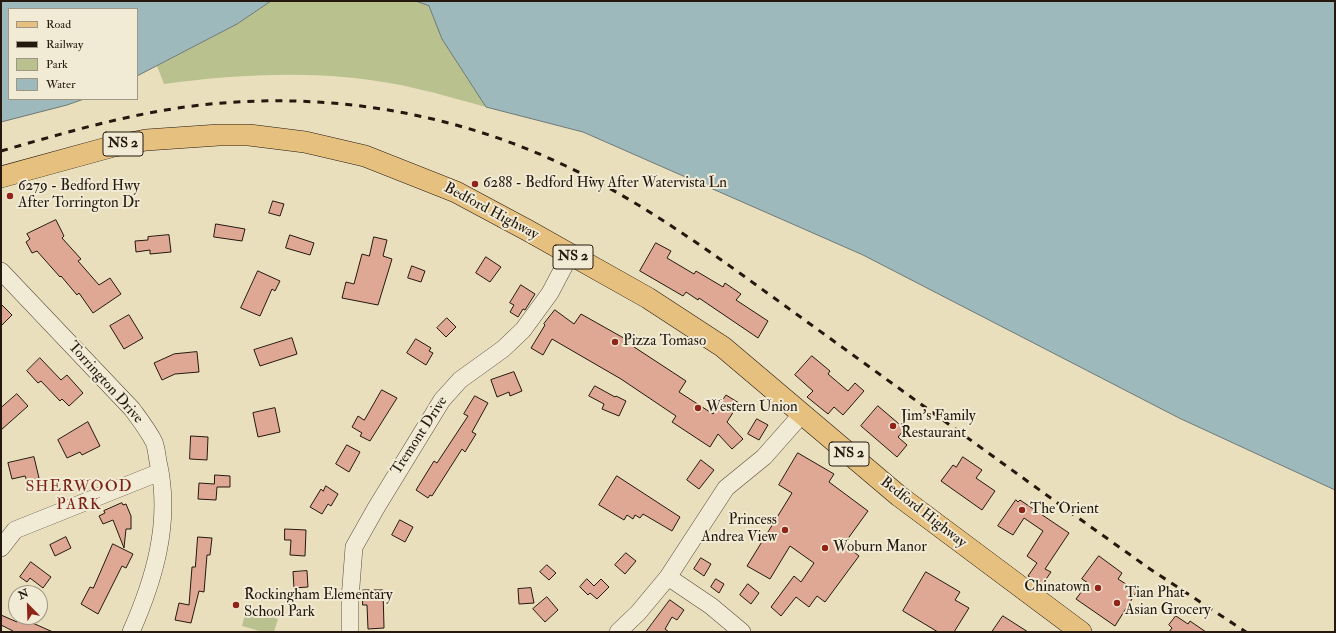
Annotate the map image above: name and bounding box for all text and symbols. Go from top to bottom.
legend [8,8,138,100]
text: Road [46,17,71,32]
text: Railway [46,37,83,52]
text: Park [46,57,68,72]
text: Water [46,77,75,92]
road number: NS 2 [103,132,143,156]
place label: 6288 - Bedford Hwy After Watervista Ln [483,175,727,193]
place label: 6279 - Bedford Hwy After Torrington Dr [18,178,140,213]
street label: Bedford Highway [441,179,541,245]
marker: 6288 - Bedford Hwy After Watervista Ln [470,179,480,189]
marker: 6279 - Bedford Hwy After Torrington Dr [5,191,15,201]
road number: NS 2 [553,245,593,269]
place label: Pizza Tomaso [623,333,706,351]
marker: Pizza Tomaso [610,337,620,347]
street label: Torrington Drive [64,338,146,428]
street label: Tremont Drive [388,393,452,479]
place label: Western Union [706,399,798,417]
marker: Western Union [693,403,703,413]
place label: Jim's Family Restaurant [901,408,976,443]
marker: Jim's Family Restaurant [888,421,898,431]
road number: NS 2 [829,442,869,466]
street label: Bedford Highway [876,474,970,552]
district label: SHERWOOD PARK [25,478,133,516]
place label: The Orient [1030,501,1099,519]
marker: The Orient [1017,505,1027,515]
place label: Princess Andrea View [701,512,777,547]
marker: Princess Andrea View [780,525,790,535]
place label: Woburn Manor [833,539,927,557]
marker: Woburn Manor [820,543,830,553]
place label: Chinatown [1024,579,1090,597]
marker: Chinatown [1093,583,1103,593]
north arrow [8,585,48,625]
place label: Tian Phat Asian Grocery [1125,585,1211,620]
text: N [16,587,31,602]
place label: Rockingham Elementary School Park [244,587,393,622]
marker: Tian Phat Asian Grocery [1112,598,1122,608]
marker: Rockingham Elementary School Park [231,600,241,610]

